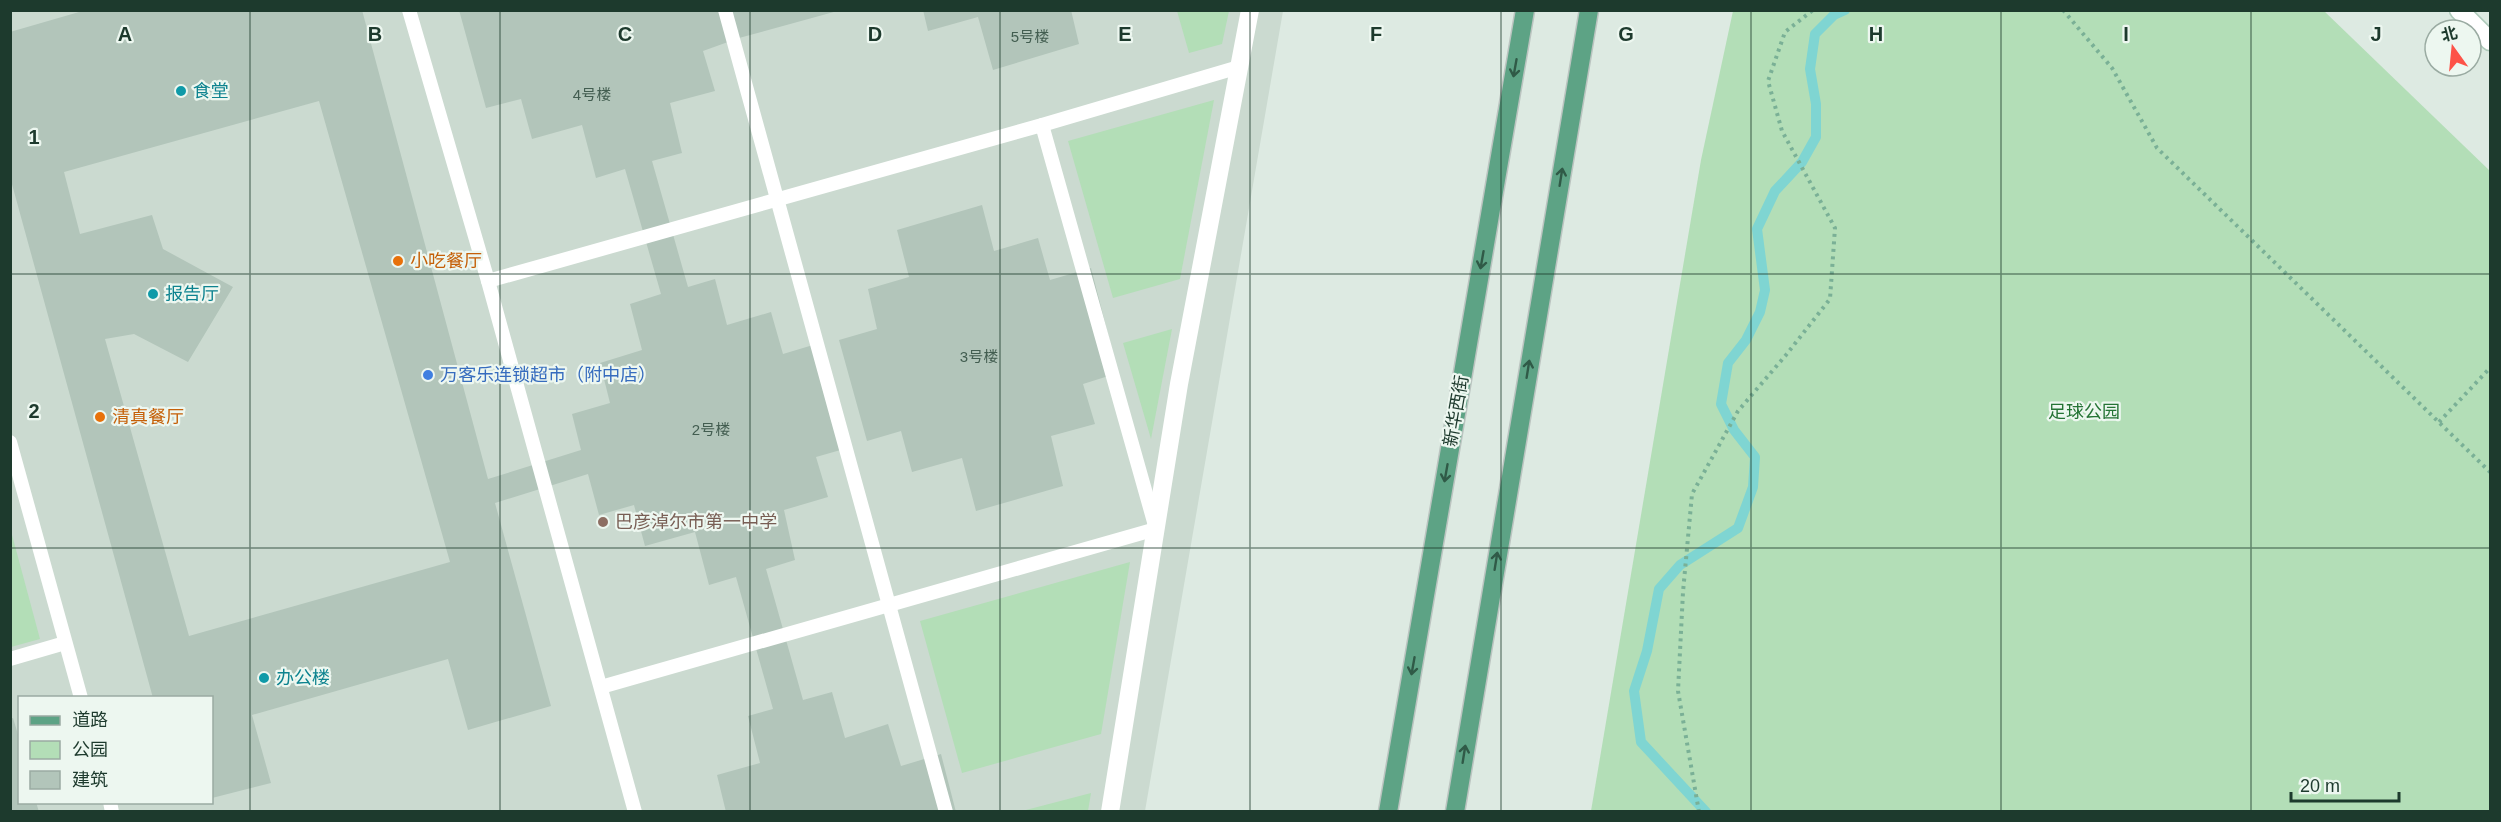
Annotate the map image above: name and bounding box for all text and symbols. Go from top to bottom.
north arrow [2423,18,2483,78]
text: A [118,23,132,45]
text: B [368,23,382,45]
text: C [618,23,632,45]
text: D [868,23,882,45]
text: E [1118,23,1132,45]
text: F [1370,23,1382,45]
text: G [1618,23,1634,45]
text: H [1869,23,1883,45]
text: I [2123,23,2129,45]
text: J [2370,23,2382,45]
text: 北 [2439,24,2459,44]
house number: 5号楼 [1011,28,1049,45]
one-way arrow [1509,58,1520,78]
place label: 食堂 [193,81,229,101]
marker: 食堂 [174,84,188,98]
house number: 4号楼 [573,86,611,103]
text: 1 [28,126,40,148]
one-way arrow [1555,167,1566,187]
one-way arrow [1476,250,1487,270]
place label: 小吃餐厅 [410,251,482,271]
marker: 小吃餐厅 [391,254,405,268]
place label: 报告厅 [165,284,219,304]
marker: 报告厅 [146,287,160,301]
house number: 3号楼 [960,348,998,365]
one-way arrow [1523,360,1534,379]
place label: 万客乐连锁超市（附中店） [440,365,656,385]
marker: 万客乐连锁超市（附中店） [421,368,435,382]
street label: 新华西街 [1440,374,1472,448]
text: 2 [28,400,40,422]
park label: 足球公园 [2048,402,2120,422]
place label: 清真餐厅 [112,407,184,427]
marker: 清真餐厅 [93,410,107,424]
house number: 2号楼 [692,421,730,438]
one-way arrow [1440,463,1451,483]
place label: 巴彦淖尔市第一中学 [615,512,777,532]
marker: 巴彦淖尔市第一中学 [596,515,610,529]
one-way arrow [1491,552,1502,572]
one-way arrow [1407,655,1418,675]
place label: 办公楼 [276,668,330,688]
marker: 办公楼 [257,671,271,685]
legend [18,696,213,804]
text: 道路 [72,710,108,730]
text: 公园 [72,740,108,760]
one-way arrow [1459,744,1470,764]
scale bar [2291,765,2399,803]
text: 建筑 [72,770,108,790]
text: 20 m [2300,776,2340,796]

